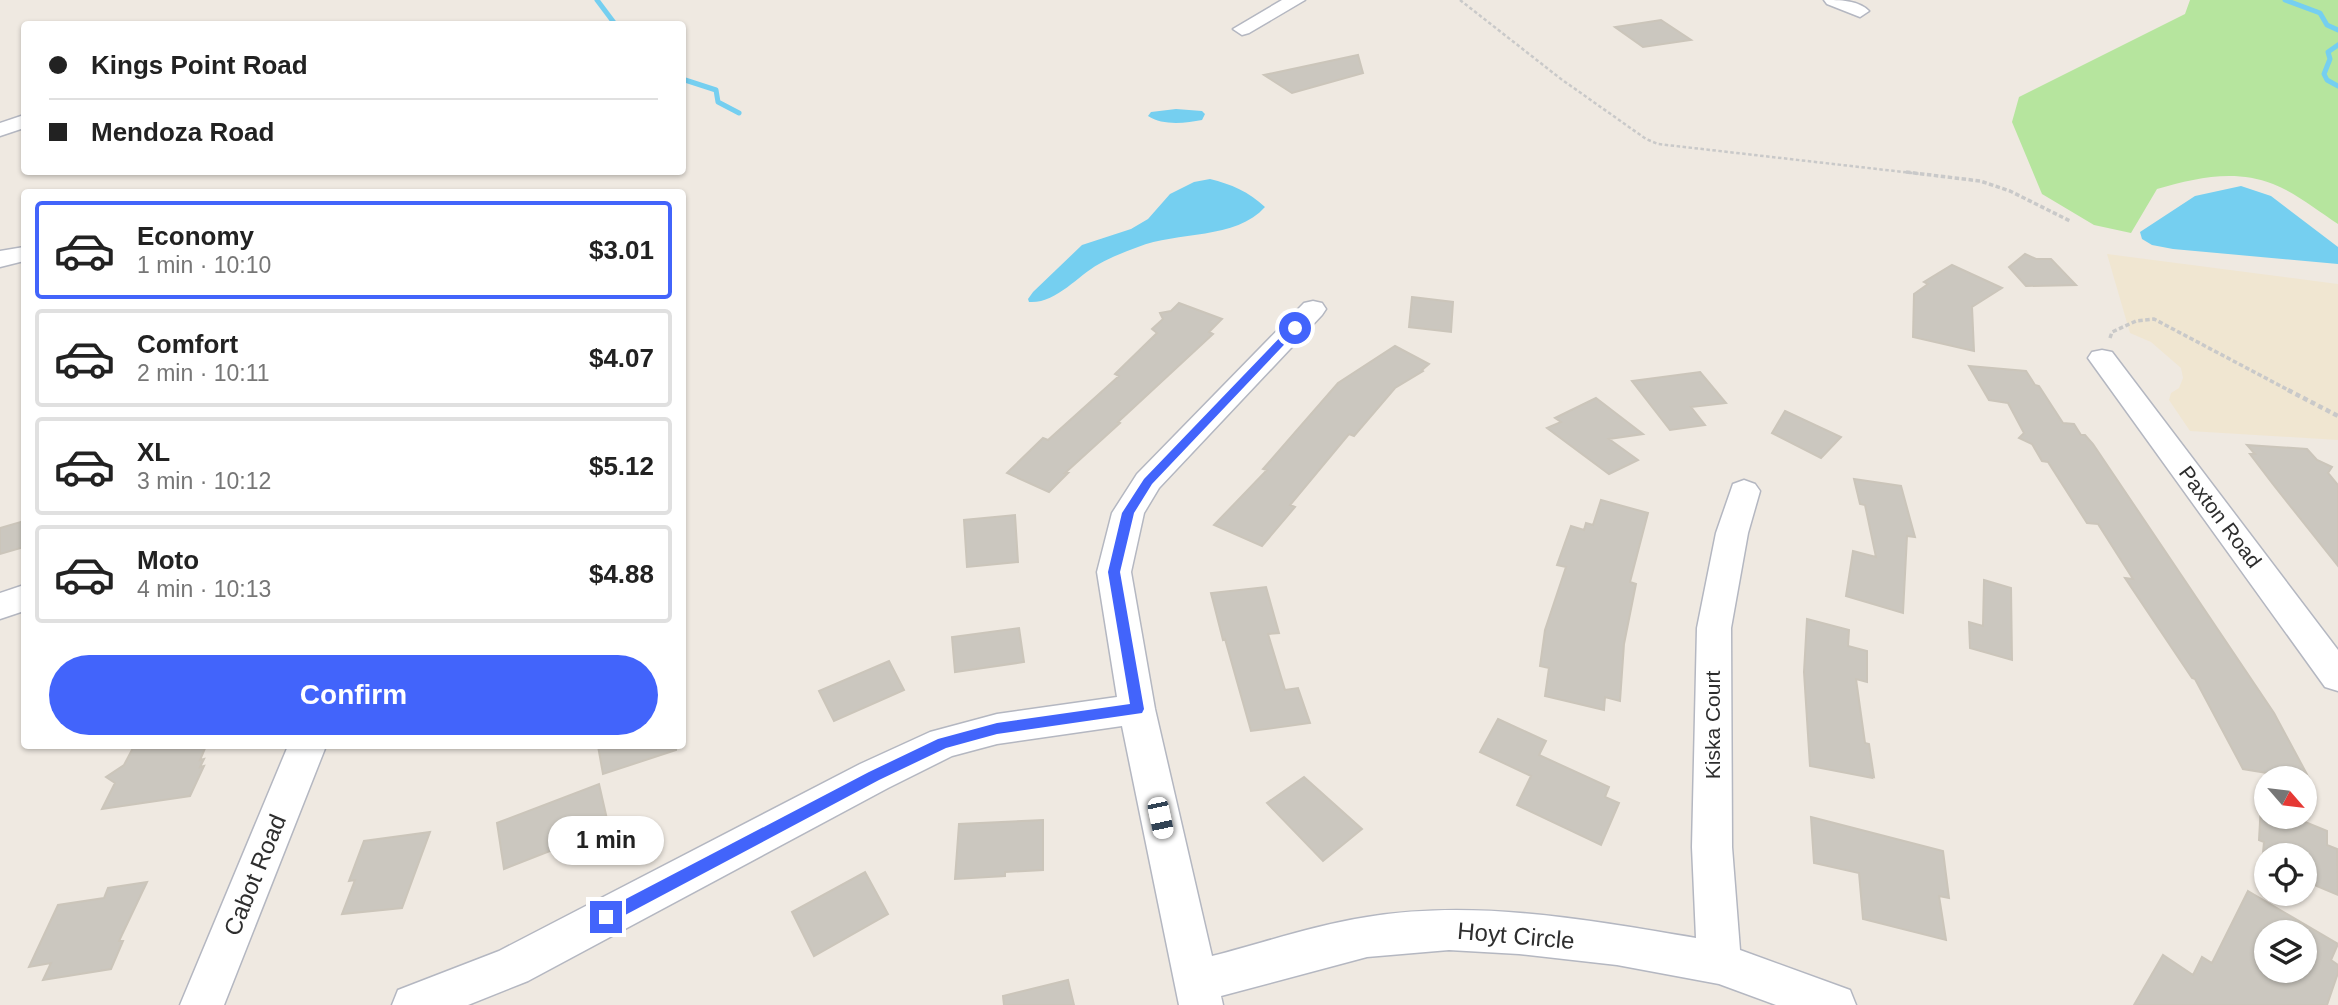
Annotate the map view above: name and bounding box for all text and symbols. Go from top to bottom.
text: Kings Point Road [91,50,308,80]
text: Mendoza Road [91,117,274,147]
icon: car [53,219,116,282]
text: Economy [137,221,254,251]
text: $3.01 [589,235,654,265]
text: 1 min · 10:10 [137,252,271,278]
route start [1279,312,1311,344]
icon: car [53,327,116,390]
text: Comfort [137,329,238,359]
text: $4.07 [589,343,654,373]
text: 2 min · 10:11 [137,360,270,386]
icon: car [53,435,116,498]
text: XL [137,437,170,467]
text: $5.12 [589,451,654,481]
street label: Paxton Road [2175,461,2266,572]
text: 3 min · 10:12 [137,468,271,494]
icon: car [53,543,116,606]
text: Moto [137,545,199,575]
text: $4.88 [589,559,654,589]
text: 4 min · 10:13 [137,576,271,602]
button: Confirm [49,655,658,735]
street label: Kiska Court [1701,671,1724,779]
north arrow [2254,766,2317,830]
map controls [2254,766,2317,983]
car [1146,795,1175,841]
street label: Cabot Road [218,810,291,939]
callout: 1 min [548,816,664,864]
text: 1 min [576,827,636,853]
button: locate [2254,843,2317,906]
route end [590,901,622,933]
street label: Hoyt Circle [1456,917,1576,954]
button: layers [2254,920,2317,983]

